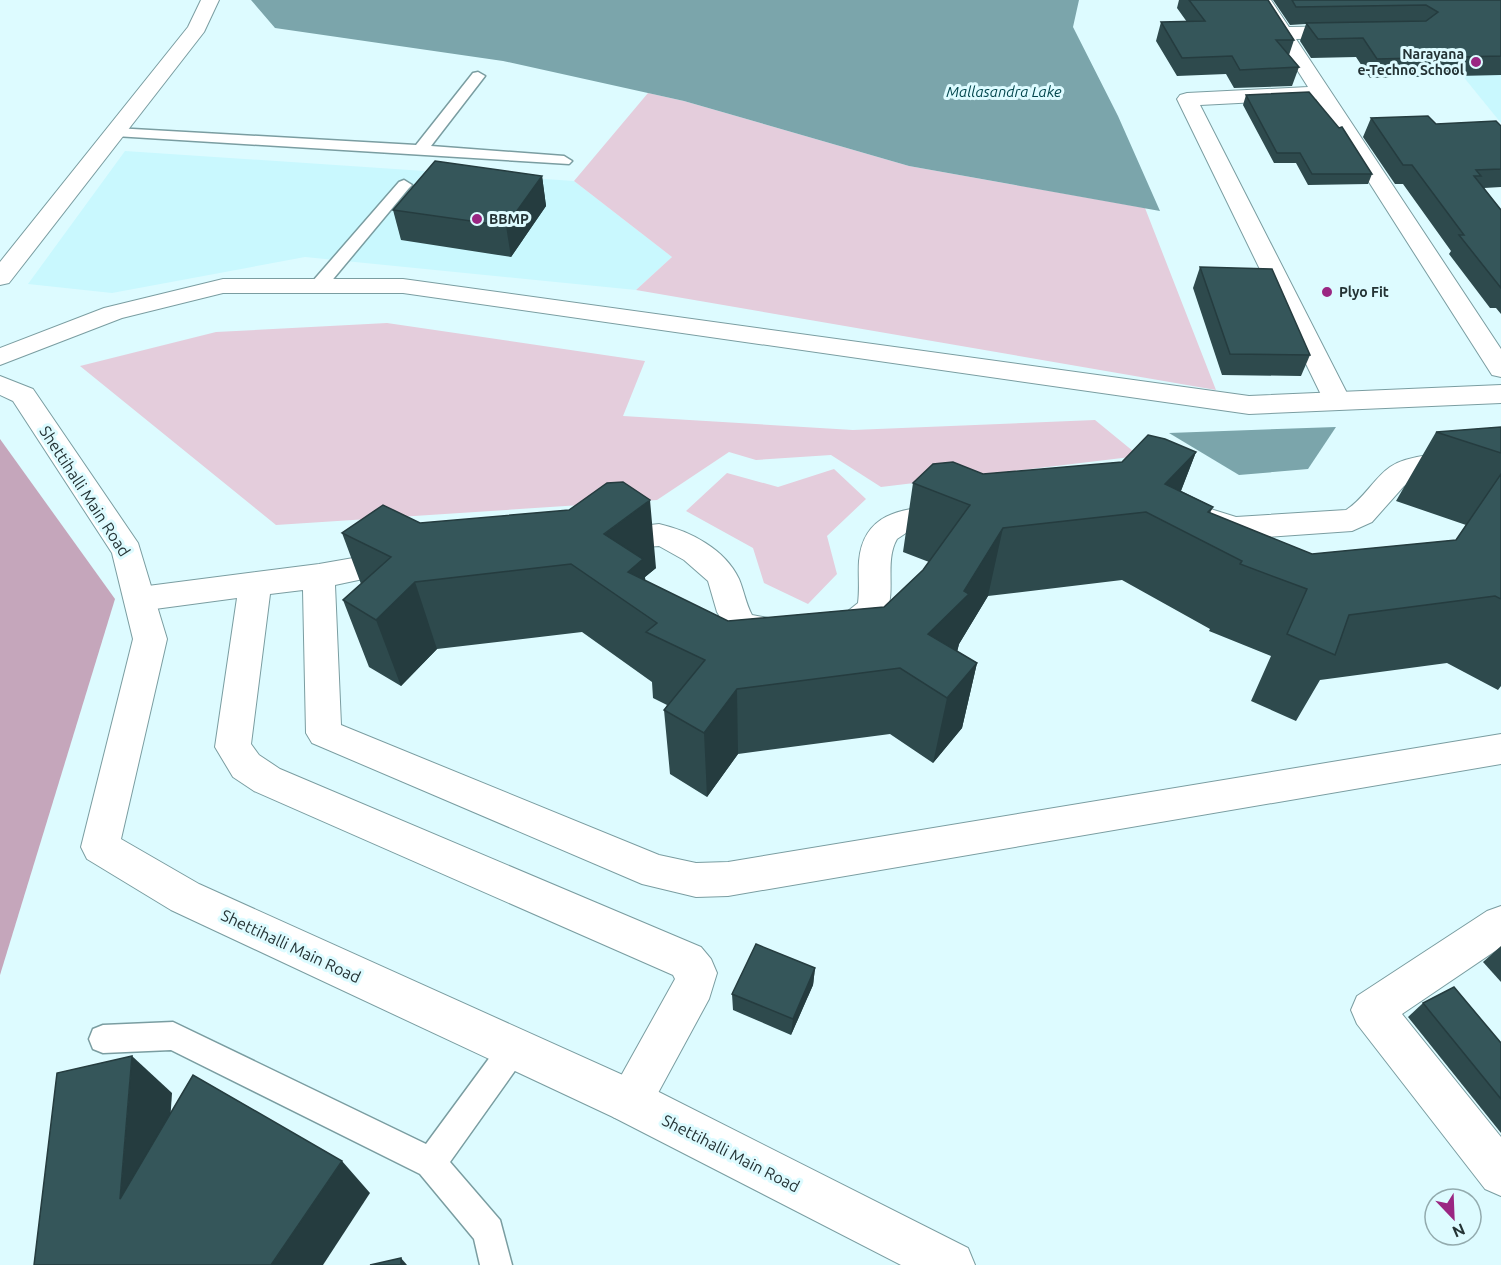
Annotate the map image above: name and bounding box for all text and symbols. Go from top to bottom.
place label: Narayana e-Techno School [1357,46,1464,78]
marker: Narayana e-Techno School [1469,55,1483,69]
water label: Mallasandra Lake [946,83,1062,100]
place label: BBMP [489,211,529,227]
marker: BBMP [470,212,484,226]
place label: Plyo Fit [1339,284,1389,300]
marker: Plyo Fit [1320,285,1334,299]
street label: Shettihalli Main Road [36,422,134,560]
street label: Shettihalli Main Road [218,906,364,986]
street label: Shettihalli Main Road [659,1111,803,1195]
north arrow [1423,1187,1483,1247]
text: N [1450,1220,1468,1241]

